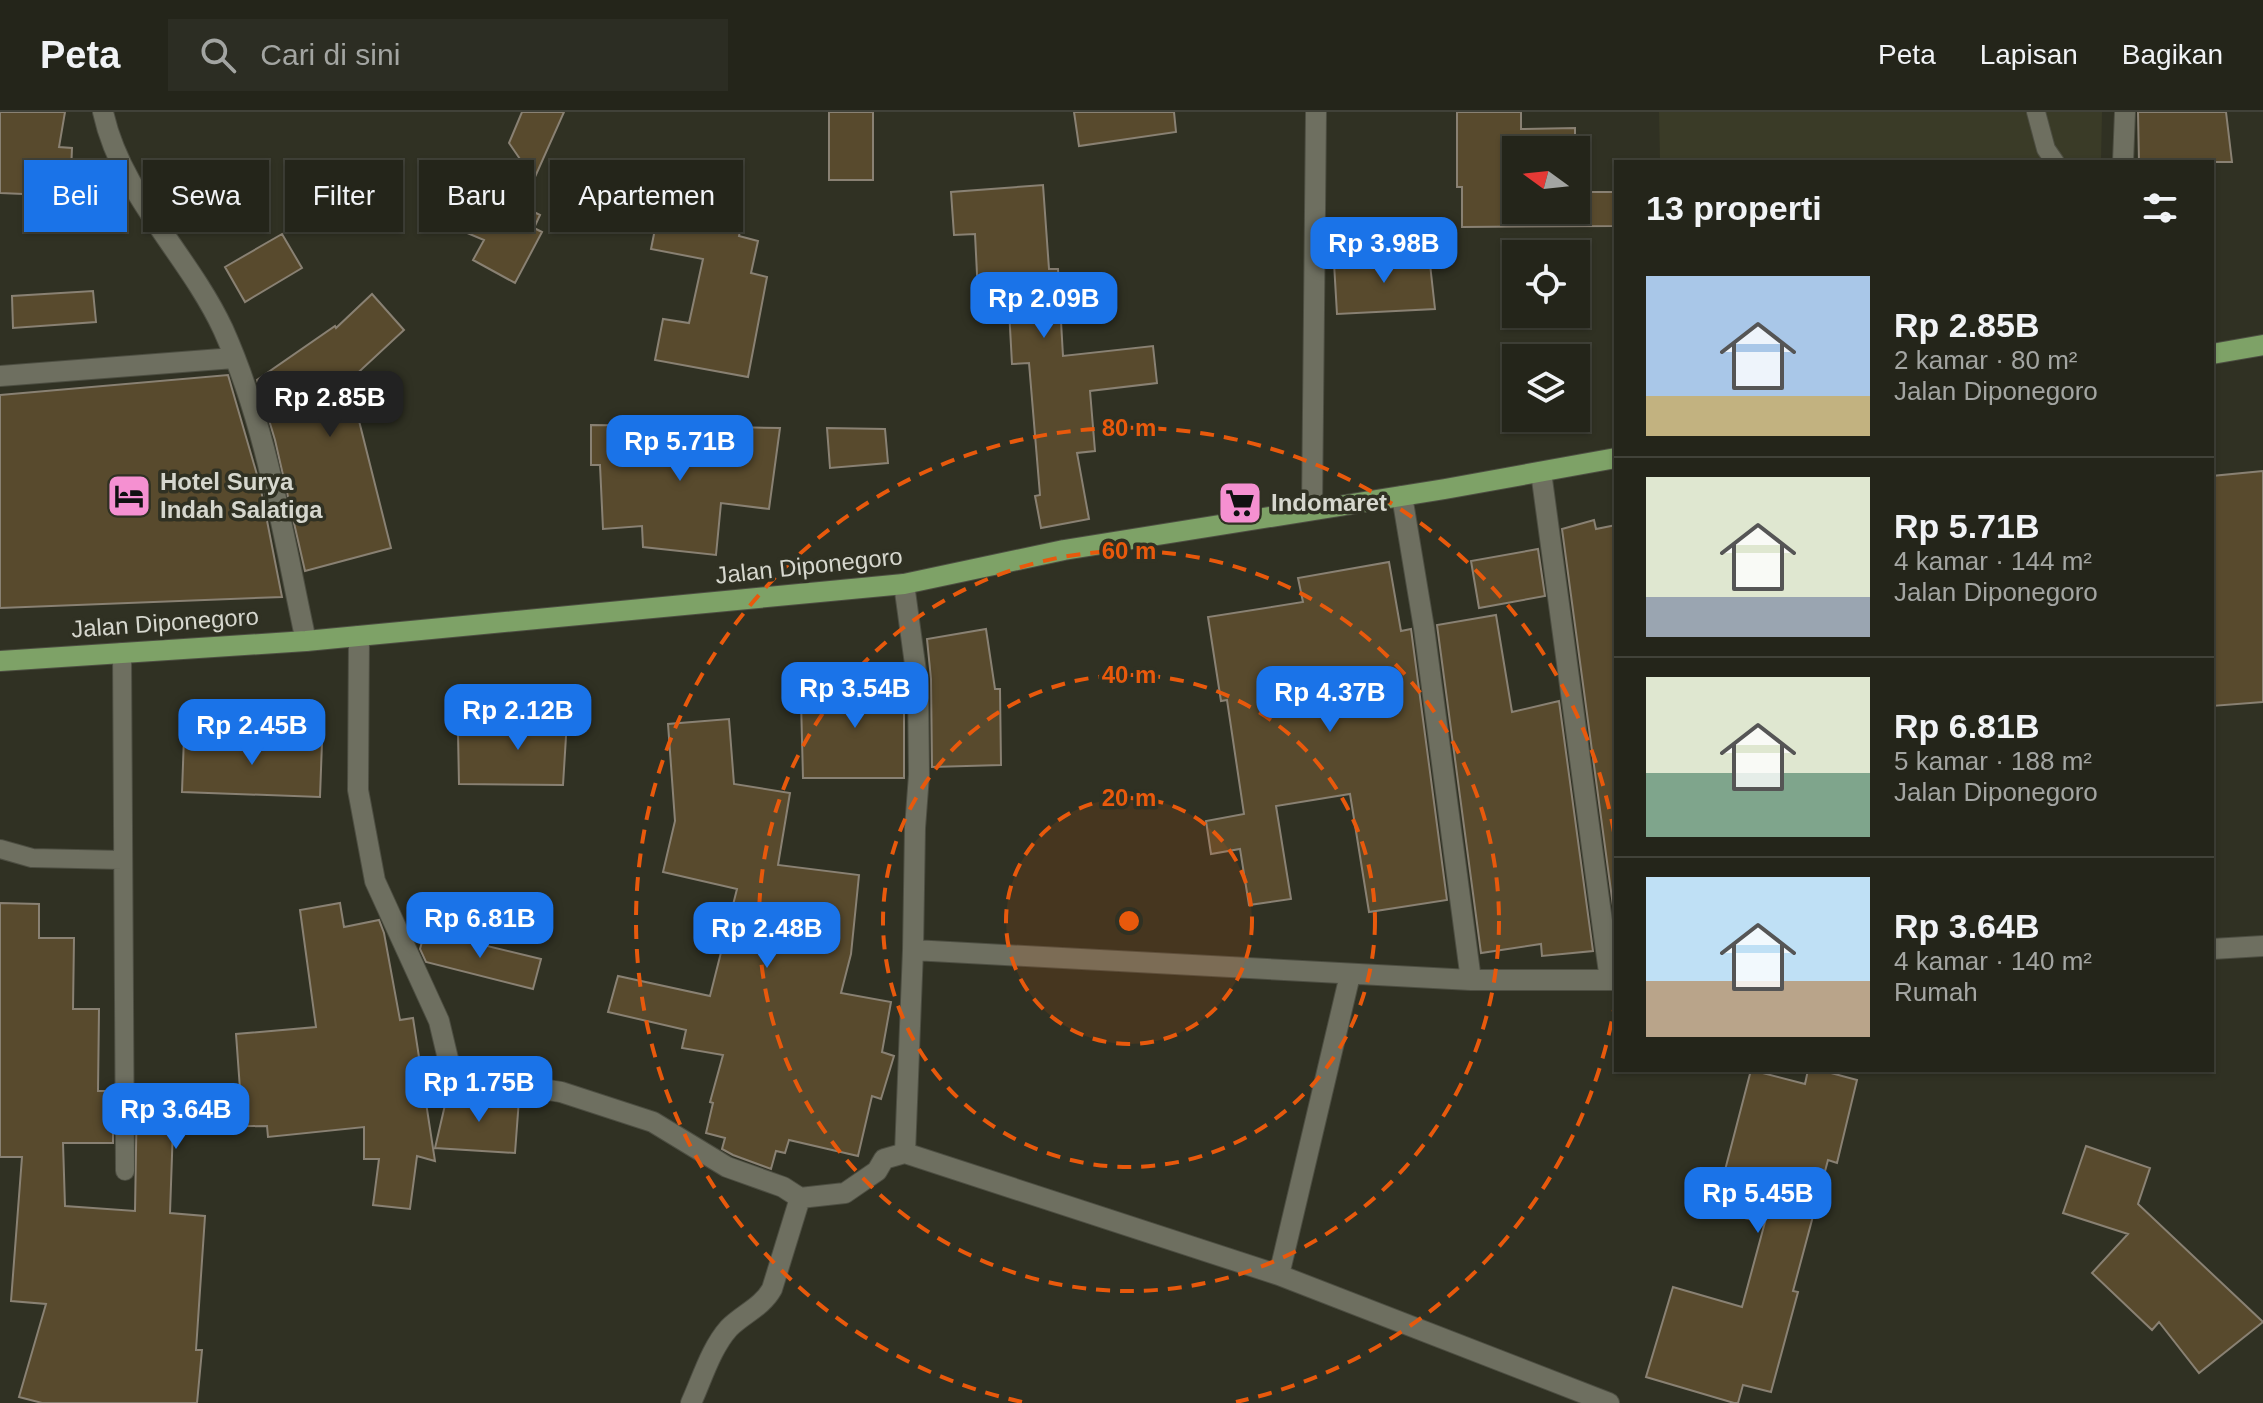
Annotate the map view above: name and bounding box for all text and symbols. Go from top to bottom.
search box [168,19,728,91]
icon: search [196,33,240,77]
text: Peta [40,34,120,76]
text: Cari di sini [260,38,400,71]
text: Peta [1878,39,1936,70]
text: Lapisan [1980,39,2078,70]
text: Bagikan [2122,39,2223,70]
north arrow [1502,136,1590,224]
map controls [1502,136,1590,432]
chip: Beli [24,160,127,232]
chip: Sewa [143,160,269,232]
chip: Filter [285,160,403,232]
chip: Baru [419,160,534,232]
chip: Apartemen [550,160,743,232]
icon: filters [2138,186,2182,230]
text: 13 properti [1646,189,1822,227]
pin: Rp 3.98B [1301,217,1467,285]
text: Rp 3.98B [1328,228,1440,258]
button: locate [1502,240,1590,328]
pin: Rp 2.09B [961,272,1127,340]
text: Rp 2.09B [988,283,1100,313]
text: Rp 2.85B [1894,306,2040,344]
icon: home [1710,308,1806,404]
button: layers [1502,344,1590,432]
text: 2 kamar · 80 m² [1894,345,2078,375]
pin: Rp 2.85B [247,371,413,439]
text: Jalan Diponegoro [1894,376,2098,406]
text: Rp 2.85B [274,382,386,412]
text: 80 m [1102,414,1156,441]
pin: Rp 5.71B [597,415,763,483]
text: Rp 5.71B [624,426,736,456]
place label: Hotel Surya Indah Salatiga [160,468,323,523]
hotel icon: Hotel Surya Indah Salatiga [105,472,153,520]
supermarket icon: Indomaret [1216,479,1264,527]
place label: Indomaret [1271,489,1387,516]
text: Rp 5.71B [1894,507,2040,545]
icon: home [1710,509,1806,605]
text: 60 m [1102,537,1156,564]
street label: Jalan Diponegoro [714,542,904,589]
text: 4 kamar · 144 m² [1894,546,2092,576]
text: Jalan Diponegoro [1894,577,2098,607]
street label: Jalan Diponegoro [70,602,260,643]
text: 40 m [1102,661,1156,688]
pin: Rp 3.54B [772,662,938,730]
pin: Rp 4.37B [1247,666,1413,734]
text: Rp 3.54B [799,673,911,703]
text: Rp 4.37B [1274,677,1386,707]
pin: Rp 2.12B [435,684,601,752]
text: Rp 2.12B [462,695,574,725]
pin: Rp 2.45B [169,699,335,767]
text: Rp 6.81B [1894,707,2040,745]
icon: home [1710,709,1806,805]
text: Rp 2.45B [196,710,308,740]
text: 5 kamar · 188 m² [1894,746,2092,776]
text: Jalan Diponegoro [1894,777,2098,807]
text: 20 m [1102,784,1156,811]
pin: Rp 6.81B [397,892,563,960]
pin: Rp 2.48B [684,902,850,970]
text: Rp 6.81B [424,903,536,933]
centre of rings [1115,907,1143,935]
text: Rp 3.64B [1894,907,2040,945]
icon: home [1710,909,1806,1005]
text: Rp 2.48B [711,913,823,943]
text: 4 kamar · 140 m² [1894,946,2092,976]
text: Rumah [1894,977,1978,1007]
pin: Rp 1.75B [396,1056,562,1124]
text: Rp 1.75B [423,1067,535,1097]
pin: Rp 3.64B [93,1083,259,1151]
text: Rp 3.64B [120,1094,232,1124]
pin: Rp 5.45B [1675,1167,1841,1235]
text: Rp 5.45B [1702,1178,1814,1208]

